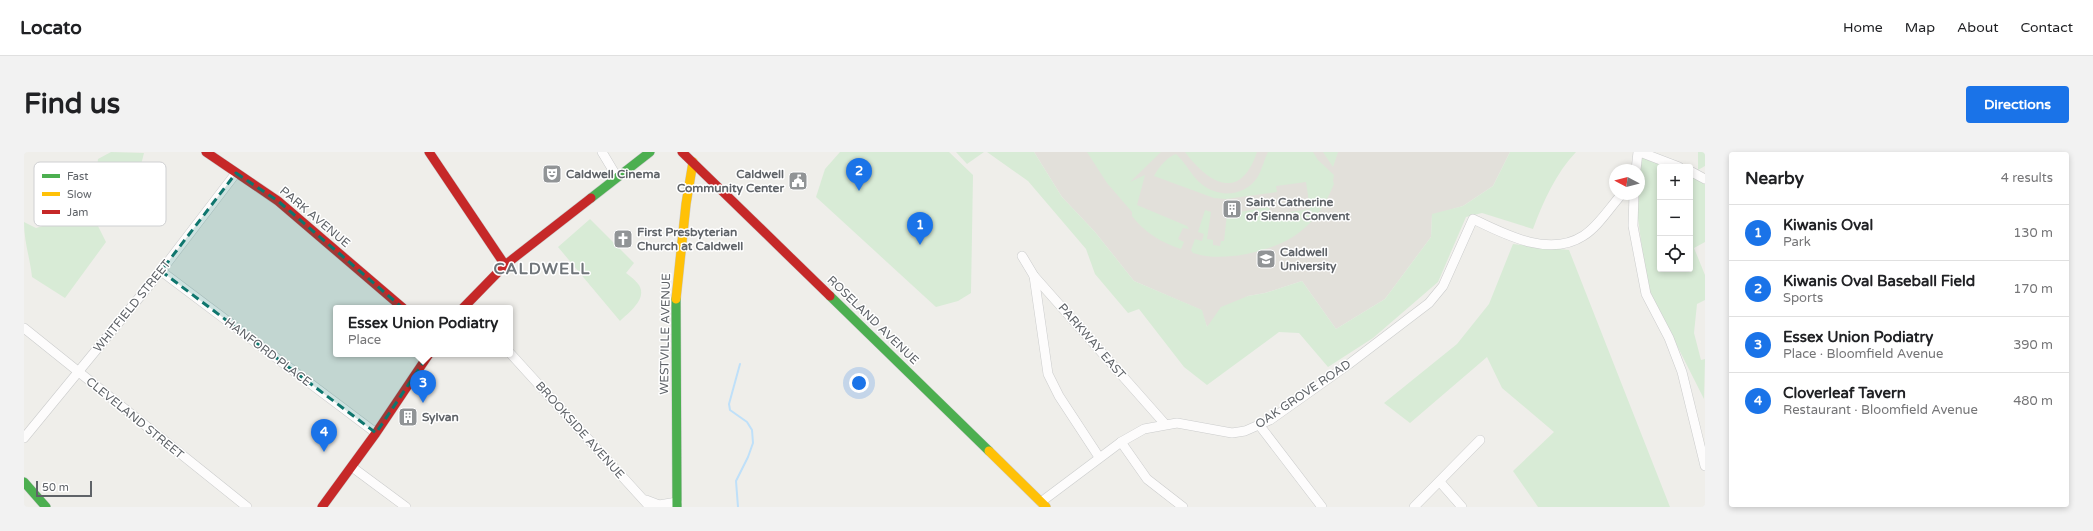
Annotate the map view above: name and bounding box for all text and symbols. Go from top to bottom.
text: Locato [20,17,82,39]
text: Home [1843,19,1883,36]
text: Map [1905,19,1935,36]
text: About [1957,19,1999,36]
text: Contact [2021,19,2073,36]
button: Directions [1966,86,2069,123]
text: Find us [24,87,120,121]
pin: 2 [846,158,872,191]
legend [34,162,166,226]
theatre icon: Caldwell Cinema [541,163,563,185]
north arrow [1609,164,1645,200]
map controls [1657,164,1693,272]
button: + [1657,164,1693,200]
place label: Caldwell Cinema [566,167,660,181]
place label: Caldwell Community Center [677,167,784,196]
text: Nearby [1745,168,1804,189]
text: Fast [67,170,88,183]
public building icon: Caldwell Community Center [787,170,809,192]
text: 4 results [2001,170,2053,186]
street label: PARK AVENUE [277,184,353,251]
text: Slow [67,188,92,201]
place label: Saint Catherine of Sienna Convent [1246,195,1350,223]
building icon: Saint Catherine of Sienna Convent [1221,198,1243,220]
button: − [1657,200,1693,236]
text: Jam [67,206,88,219]
pin: 1 [907,212,933,245]
text: Kiwanis Oval [1783,216,1873,234]
place label: First Presbyterian Church at Caldwell [637,225,743,253]
text: 1 [1754,225,1762,241]
text: 130 m [2013,225,2053,241]
church icon: First Presbyterian Church at Caldwell [612,228,634,250]
text: Park [1783,234,1811,250]
button: locate [1657,236,1693,272]
place label: Caldwell University [1280,245,1337,274]
school or university icon: Caldwell University [1255,248,1277,270]
street label: WHITFIELD STREET [90,256,174,355]
district label: CALDWELL [493,259,591,279]
text: Kiwanis Oval Baseball Field [1783,272,1975,290]
street label: WESTVILLE AVENUE [657,273,673,395]
street label: ROSELAND AVENUE [824,273,922,367]
text: 2 [1754,281,1762,297]
text: 170 m [2013,281,2053,297]
text: Sports [1783,290,1823,306]
street label: PARKWAY EAST [1056,301,1129,382]
popup [333,305,513,357]
text: Essex Union Podiatry [348,314,498,332]
street label: HANFORD PLACE [222,315,314,389]
text: Essex Union Podiatry [1783,328,1933,346]
text: Place [348,332,381,348]
text: 3 [1754,337,1762,353]
text: 390 m [2013,337,2053,353]
text: Place · Bloomfield Avenue [1783,346,1943,362]
street label: OAK GROVE ROAD [1253,357,1353,431]
pin: 3 [410,370,436,403]
your location [849,373,869,393]
street label: CLEVELAND STREET [83,374,187,462]
street label: BROOKSIDE AVENUE [533,379,628,482]
text: Cloverleaf Tavern [1783,384,1906,402]
text: 4 [1754,393,1762,409]
text: 480 m [2013,393,2053,409]
text: Restaurant · Bloomfield Avenue [1783,402,1978,418]
building icon: Sylvan [397,406,419,428]
place label: Sylvan [422,410,459,425]
pin: 4 [311,419,337,452]
scale bar [36,479,92,498]
text: 50 m [42,481,69,494]

